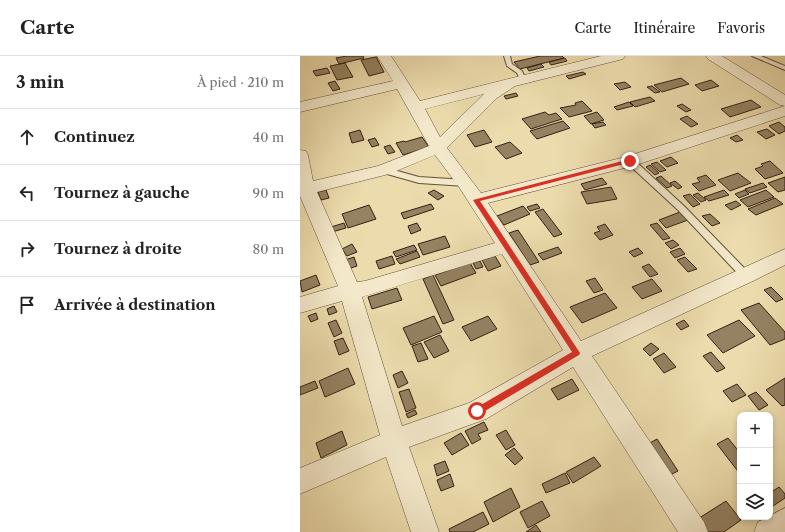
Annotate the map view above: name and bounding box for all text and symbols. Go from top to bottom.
text: Carte [20,16,75,39]
text: Carte [575,19,611,37]
text: Itinéraire [633,19,695,37]
text: Favoris [717,19,765,37]
text: 3 min [16,72,65,92]
text: À pied · 210 m [197,74,284,90]
icon: ahead [16,126,38,148]
text: Continuez [54,127,135,146]
text: 40 m [253,129,284,145]
route end [621,152,639,170]
icon: left [16,182,38,204]
text: Tournez à gauche [54,183,190,202]
text: 90 m [253,185,284,201]
icon: right [16,238,38,260]
text: Tournez à droite [54,239,182,258]
text: 80 m [252,241,284,257]
icon: arrive [16,294,38,316]
text: Arrivée à destination [54,295,216,314]
route start [468,402,486,420]
map controls [737,412,773,520]
button: + [737,412,773,448]
button: − [737,448,773,484]
button: layers [737,484,773,520]

